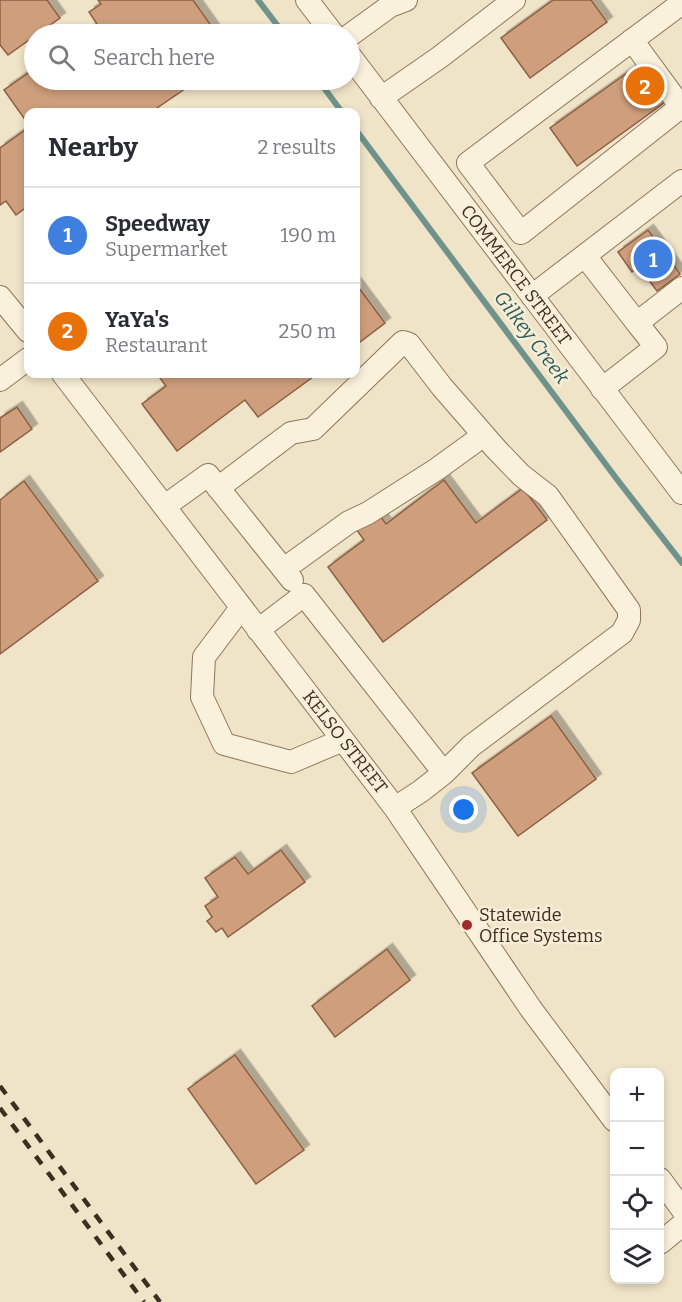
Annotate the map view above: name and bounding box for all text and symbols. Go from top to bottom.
search box [24,24,360,90]
icon: search [45,41,78,74]
text: Search here [93,44,215,71]
pin: 2 [626,64,664,109]
text: Nearby [48,132,138,163]
text: 2 results [257,135,336,159]
street label: COMMERCE STREET [456,200,576,350]
text: Speedway [105,210,210,237]
text: 1 [63,223,72,247]
text: 190 m [280,223,336,247]
pin: 1 [634,236,672,282]
text: Supermarket [105,237,228,261]
water label: Gilkey Creek [489,286,575,388]
text: YaYa's [105,306,169,333]
text: 2 [62,319,73,343]
text: 250 m [279,319,336,343]
text: Restaurant [105,333,208,357]
street label: KELSO STREET [298,686,392,798]
your location [449,795,478,824]
place label: Statewide Office Systems [479,904,603,947]
marker: Statewide Office Systems [460,918,474,932]
map controls [610,1068,664,1284]
button: + [610,1068,664,1122]
button: − [610,1122,664,1176]
button: locate [610,1176,664,1230]
button: layers [610,1230,664,1284]

